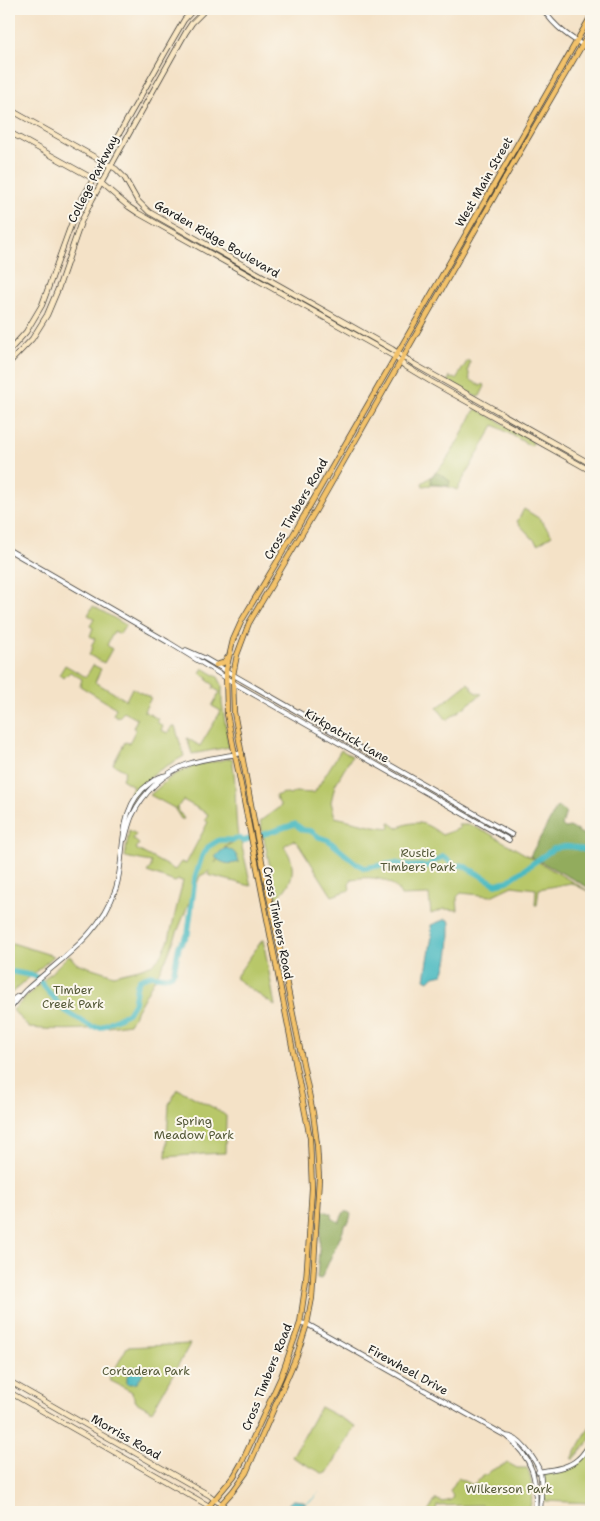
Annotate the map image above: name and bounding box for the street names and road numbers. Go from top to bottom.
street label: College Parkway [64,132,122,226]
street label: West Main Street [452,134,516,230]
street label: Garden Ridge Boulevard [152,197,283,282]
street label: Cross Timbers Road [260,455,332,563]
street label: Kirkpatrick Lane [302,705,392,767]
street label: Cross Timbers Road [259,865,297,981]
street label: Cross Timbers Road [238,1321,296,1433]
street label: Firewheel Drive [365,1341,451,1399]
street label: Morriss Road [88,1411,164,1464]

